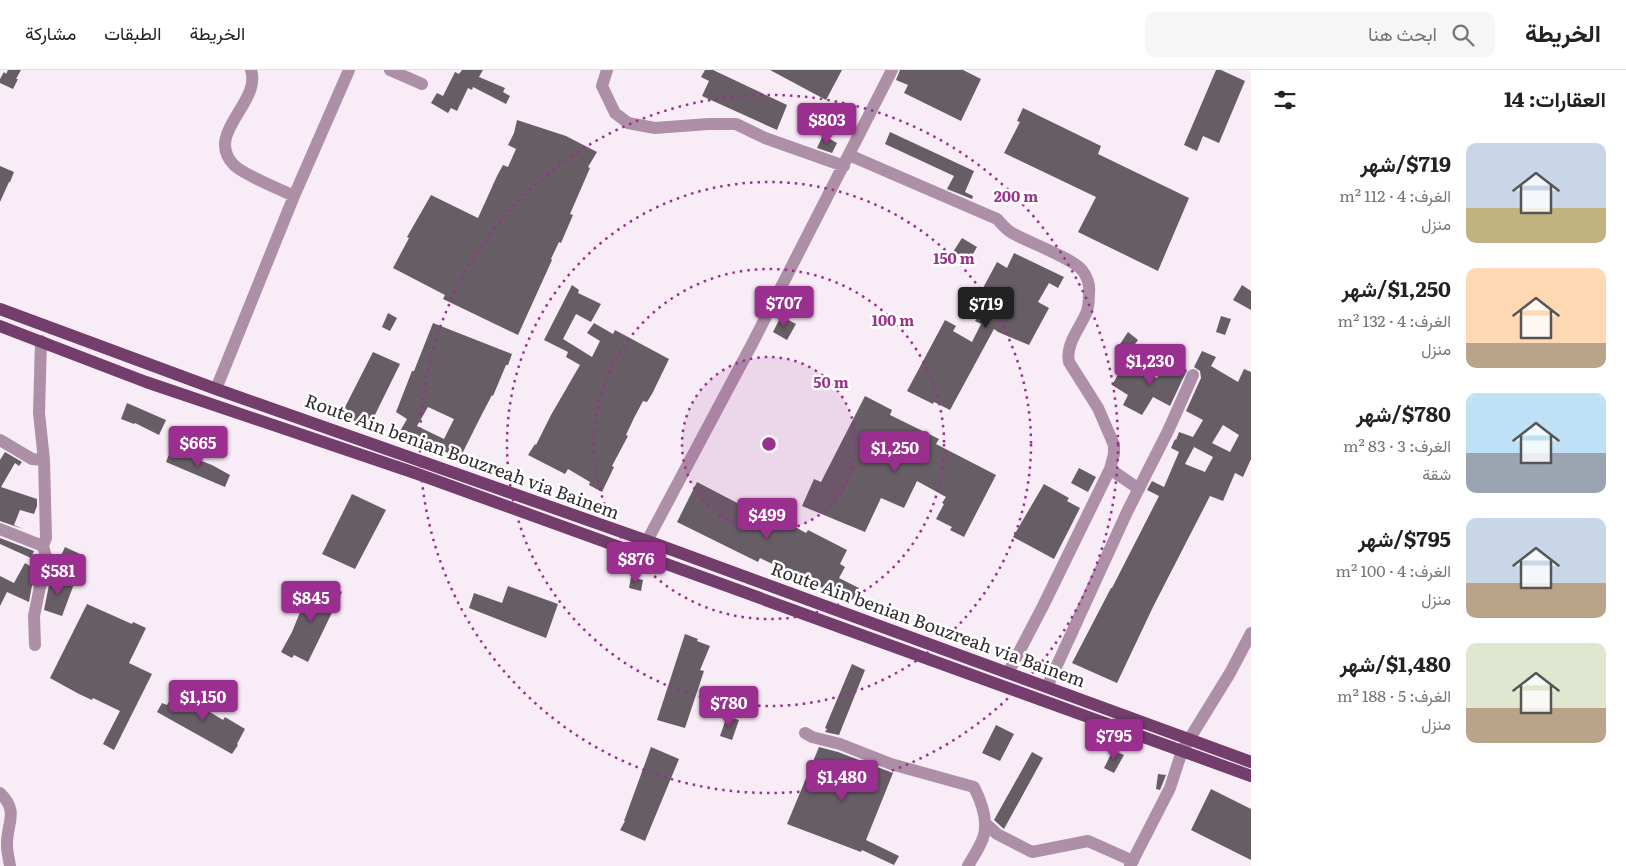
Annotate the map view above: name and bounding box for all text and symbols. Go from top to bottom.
search box [1145,12,1495,57]
text: الخريطة [1525,14,1601,49]
text: مشاركة [25,19,76,46]
text: الطبقات [104,19,161,46]
text: الخريطة [189,19,245,46]
text: ابحث هنا [1368,19,1437,47]
icon: search [1449,21,1477,49]
text: العقارات: 14 [1504,82,1606,113]
icon: filters [1271,86,1299,114]
pin: $803 [797,102,857,145]
text: $803 [808,107,846,131]
text: $719/شهر [1360,147,1451,178]
icon: home [1506,163,1566,223]
text: الغرف: 4 · 112 m² [1339,183,1451,207]
text: 200 m [994,184,1038,207]
text: منزل [1421,211,1451,235]
text: 150 m [933,246,975,269]
text: $1,250/شهر [1342,272,1451,303]
pin: $707 [754,286,814,328]
pin: $719 [956,286,1016,329]
icon: home [1506,288,1566,348]
text: $707 [766,290,802,314]
text: $719 [969,291,1003,315]
text: 100 m [872,308,914,331]
text: الغرف: 4 · 132 m² [1338,308,1451,332]
text: منزل [1421,336,1451,360]
pin: $1,230 [1109,344,1191,386]
text: $1,230 [1126,348,1174,372]
text: 50 m [813,370,849,393]
street label: Route Ain benian Bouzreah via Bainem [301,386,624,525]
text: $780/شهر [1356,397,1451,428]
icon: home [1506,413,1566,473]
pin: $665 [168,426,228,468]
text: $665 [180,430,216,454]
pin: $1,250 [854,430,936,473]
text: الغرف: 3 · 83 m² [1343,433,1451,457]
centre of rings [760,435,778,453]
text: $1,250 [871,435,919,459]
text: شقة [1422,461,1451,485]
pin: $499 [737,498,797,540]
text: $499 [748,502,786,526]
text: $795/شهر [1358,522,1451,553]
icon: home [1506,538,1566,598]
pin: $876 [606,542,666,584]
text: $876 [618,546,654,570]
pin: $581 [28,554,88,596]
street label: Route Ain benian Bouzreah via Bainem [767,554,1090,693]
text: $581 [41,558,75,582]
text: الغرف: 4 · 100 m² [1335,558,1451,582]
pin: $845 [281,580,341,623]
text: $845 [292,585,330,609]
text: منزل [1421,586,1451,610]
text: $1,480/شهر [1340,647,1451,678]
icon: home [1506,663,1566,723]
pin: $1,150 [162,680,244,722]
text: الغرف: 5 · 188 m² [1337,683,1451,707]
text: $1,150 [180,684,226,708]
pin: $780 [699,686,759,728]
text: $780 [710,690,748,714]
text: منزل [1421,711,1451,735]
pin: $795 [1084,718,1144,761]
text: $795 [1096,723,1132,747]
pin: $1,480 [801,760,883,802]
text: $1,480 [817,764,867,788]

